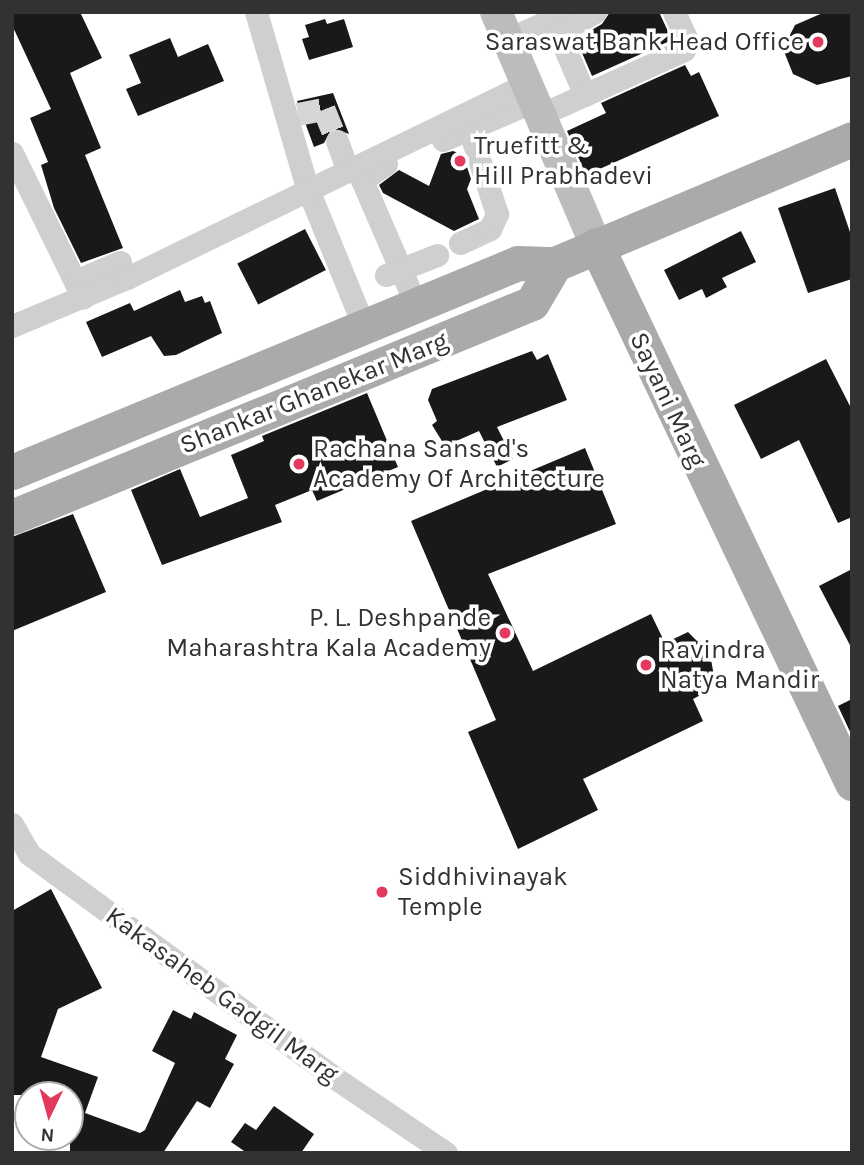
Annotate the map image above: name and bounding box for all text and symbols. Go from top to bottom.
place label: Saraswat Bank Head Office [485,26,804,58]
marker: Saraswat Bank Head Office [810,34,826,50]
place label: Truefitt & Hill Prabhadevi [474,130,653,192]
marker: Truefitt & Hill Prabhadevi [452,153,468,169]
street label: Shankar Ghanekar Marg [175,325,453,461]
street label: Sayani Marg [623,327,713,473]
place label: Rachana Sansad's Academy Of Architecture [313,433,605,494]
marker: Rachana Sansad's Academy Of Architecture [291,456,307,472]
place label: P. L. Deshpande Maharashtra Kala Academy [166,602,491,664]
marker: P. L. Deshpande Maharashtra Kala Academy [497,625,513,641]
place label: Ravindra Natya Mandir [660,634,819,696]
marker: Ravindra Natya Mandir [638,657,654,673]
place label: Siddhivinayak Temple [398,861,568,922]
marker: Siddhivinayak Temple [372,882,392,902]
street label: Kakasaheb Gadgil Marg [100,900,344,1090]
north arrow [14,1081,84,1151]
text: N [40,1123,55,1146]

